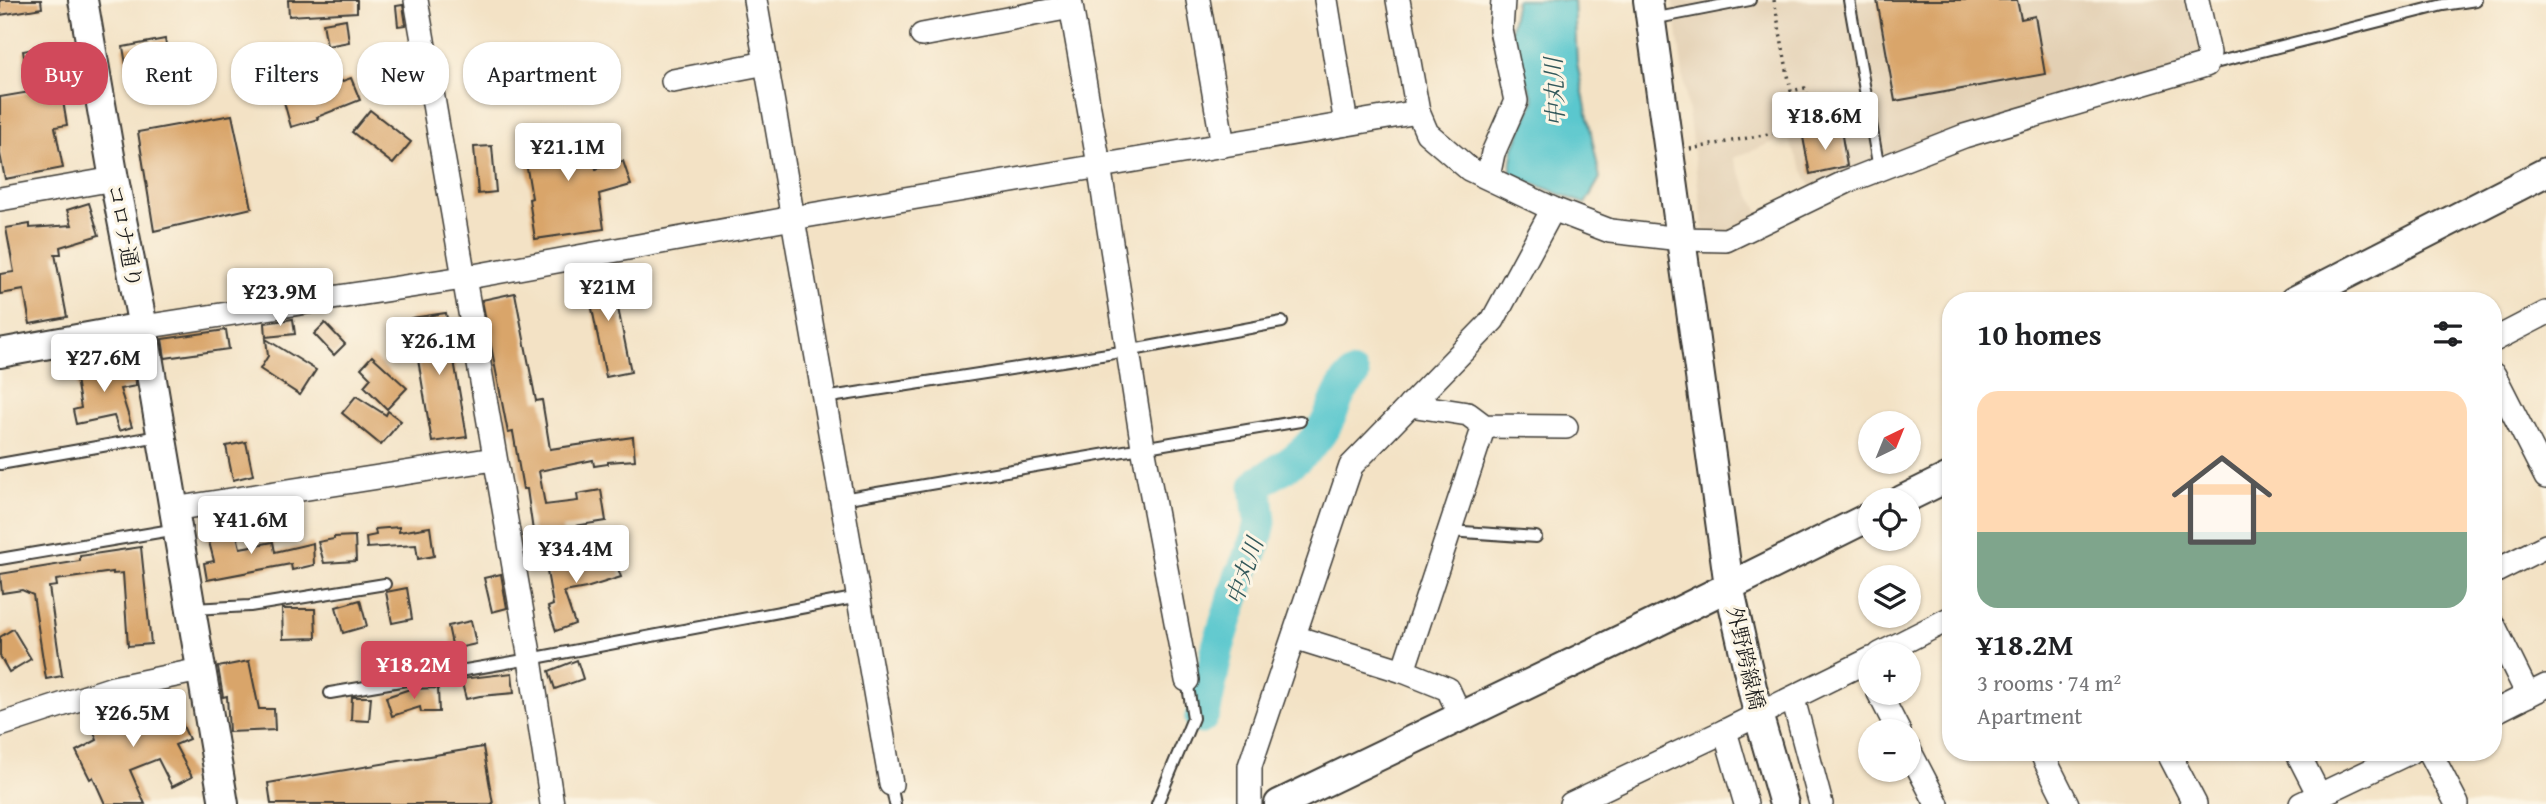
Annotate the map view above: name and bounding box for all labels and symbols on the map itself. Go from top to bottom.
water label: 中丸川 [1536,54,1572,127]
pin: ¥18.6M [1768,92,1882,152]
pin: ¥21.1M [511,124,625,183]
street label: コロナ通り [100,182,150,290]
pin: ¥21M [567,264,649,323]
pin: ¥23.9M [223,268,337,328]
pin: ¥26.1M [382,318,496,377]
pin: ¥27.6M [47,334,161,394]
north arrow [1858,411,1922,474]
pin: ¥41.6M [194,496,308,556]
pin: ¥34.4M [519,526,633,585]
water label: 中丸川 [1217,530,1272,609]
street label: 外野跨線橋 [1719,603,1773,713]
pin: ¥18.2M [357,642,471,701]
pin: ¥26.5M [76,690,190,749]

